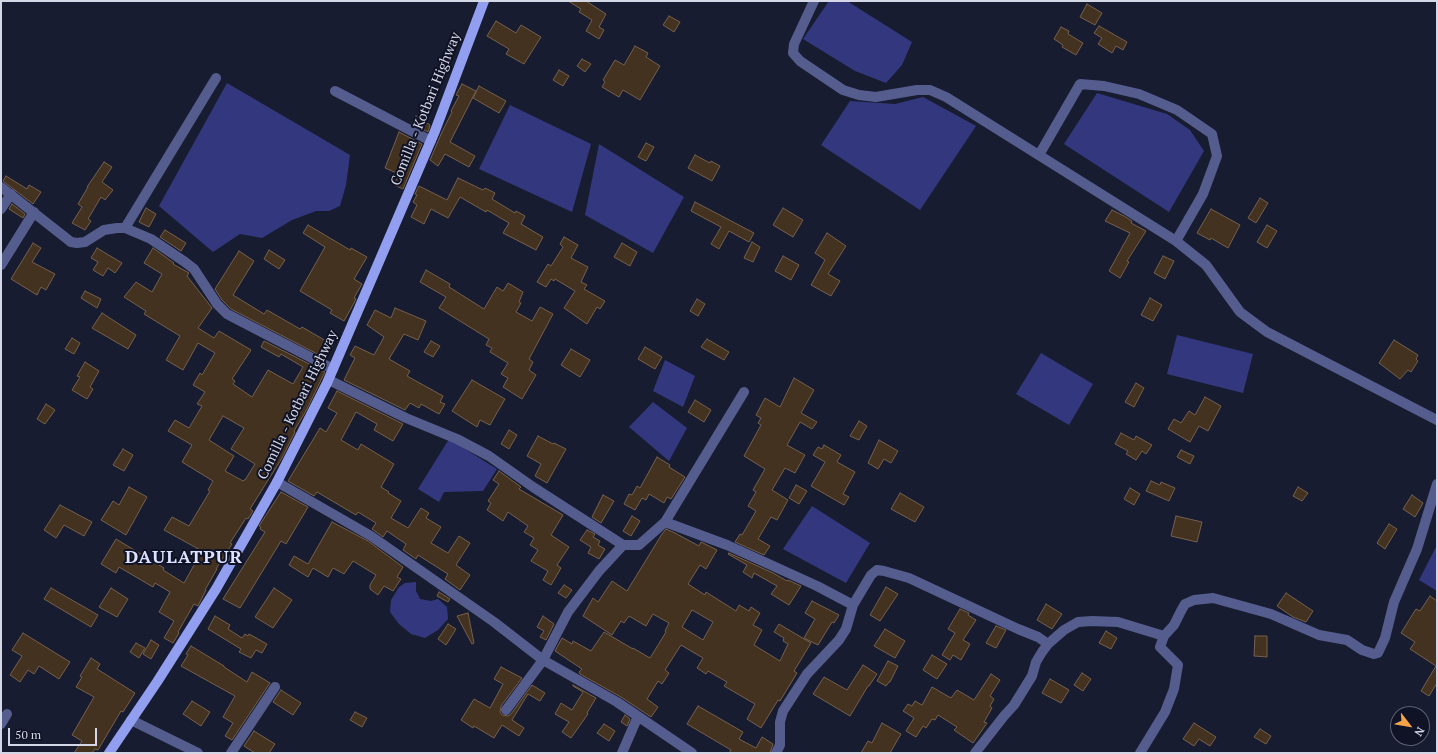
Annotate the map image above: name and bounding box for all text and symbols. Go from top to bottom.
street label: Comilla - Kotbari Highway [387,30,465,188]
street label: Comilla - Kotbari Highway [254,328,342,482]
district label: DAULATPUR [125,547,243,569]
north arrow [1390,706,1430,746]
scale bar [10,720,99,746]
text: N [1411,724,1428,739]
text: 50 m [15,727,41,742]

